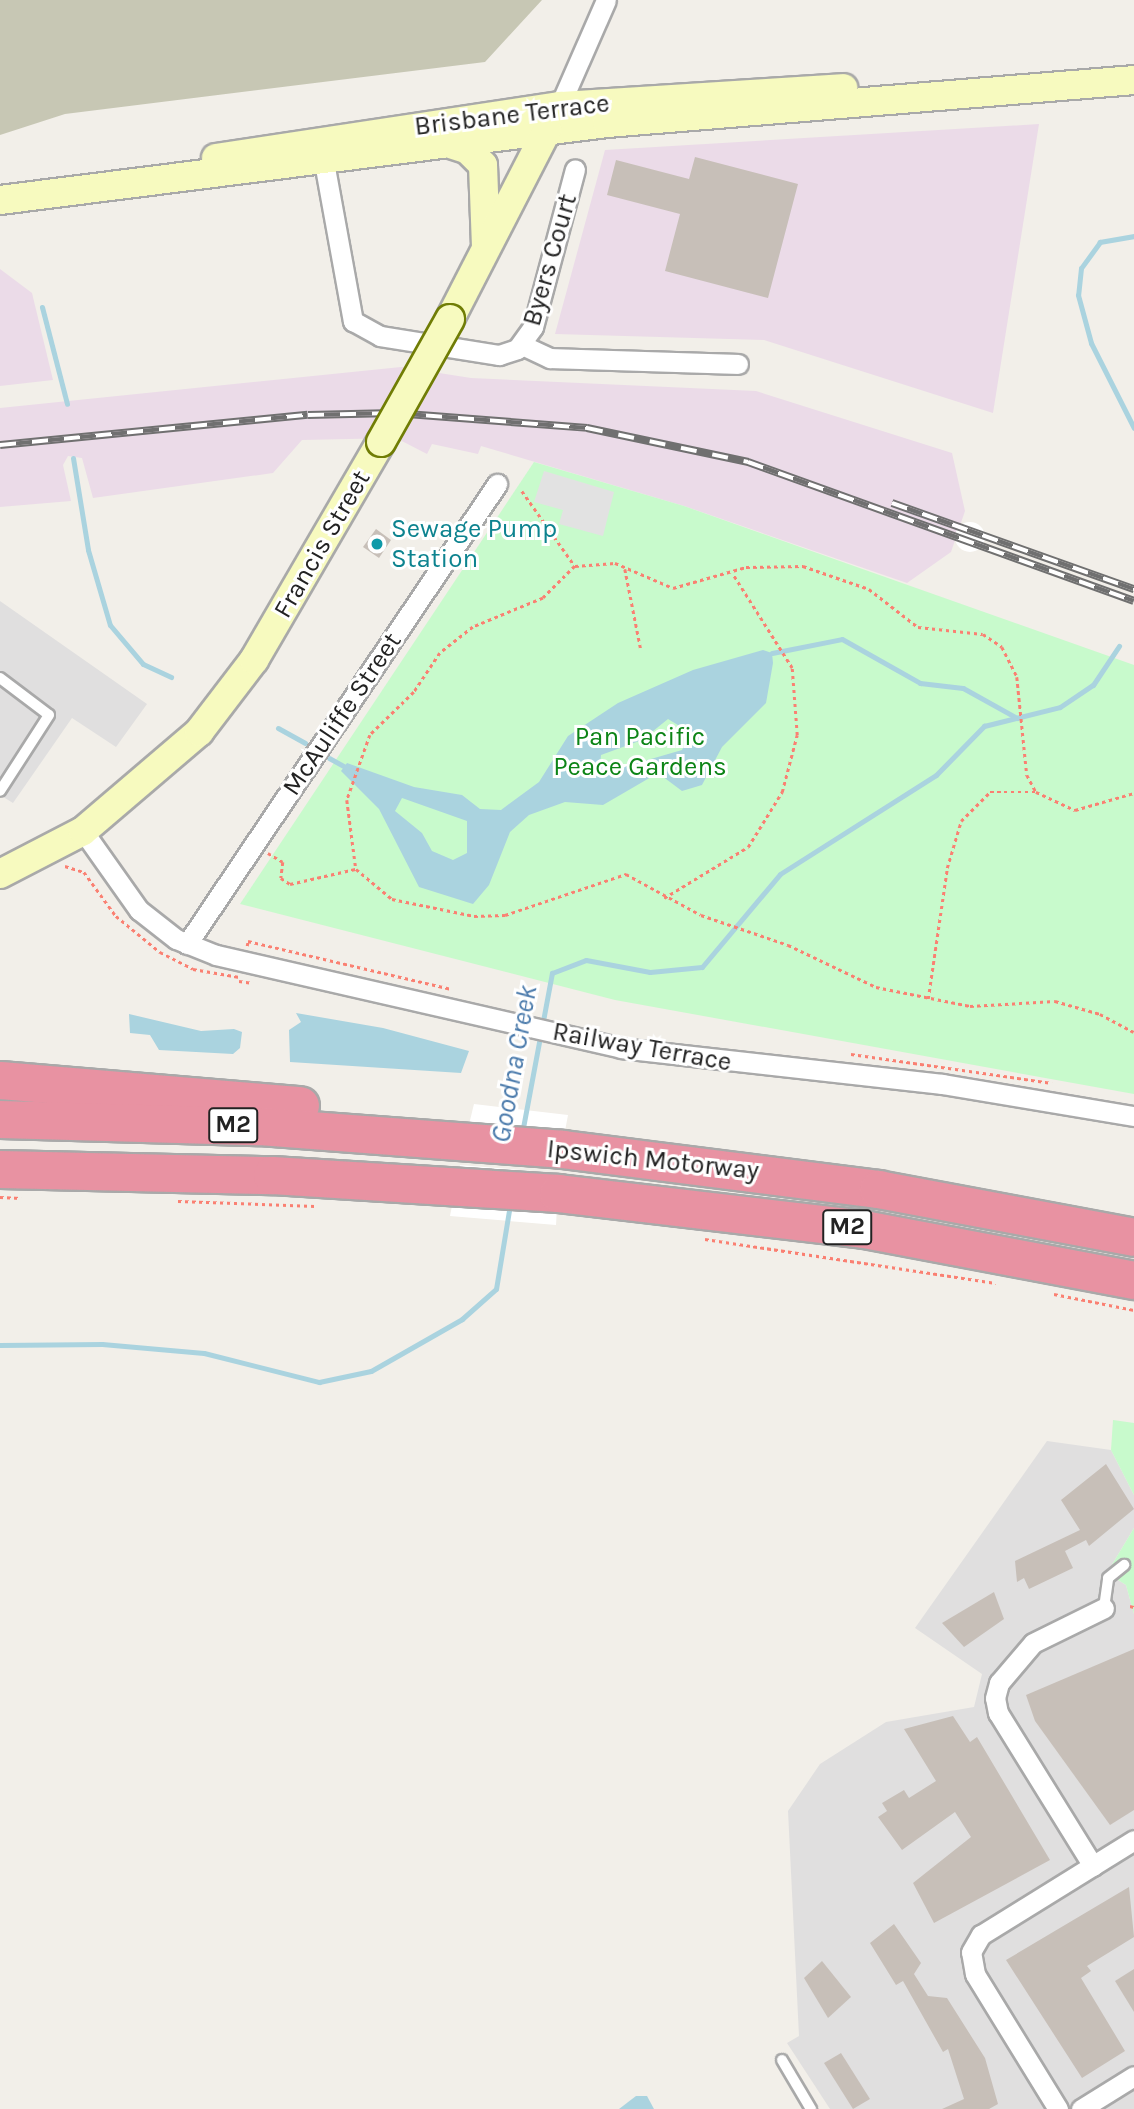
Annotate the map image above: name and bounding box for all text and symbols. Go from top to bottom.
street label: Brisbane Terrace [413,88,611,142]
street label: Byers Court [516,190,584,330]
street label: Francis Street [267,465,377,623]
place label: Sewage Pump Station [391,513,557,574]
marker: Sewage Pump Station [369,536,385,552]
street label: McAuliffe Street [276,627,408,801]
park label: Pan Pacific Peace Gardens [553,721,727,782]
water label: Goodna Creek [484,983,544,1145]
street label: Railway Terrace [550,1016,734,1078]
road number: M2 [207,1105,259,1146]
street label: Ipswich Motorway [546,1133,760,1187]
road number: M2 [821,1206,873,1247]

